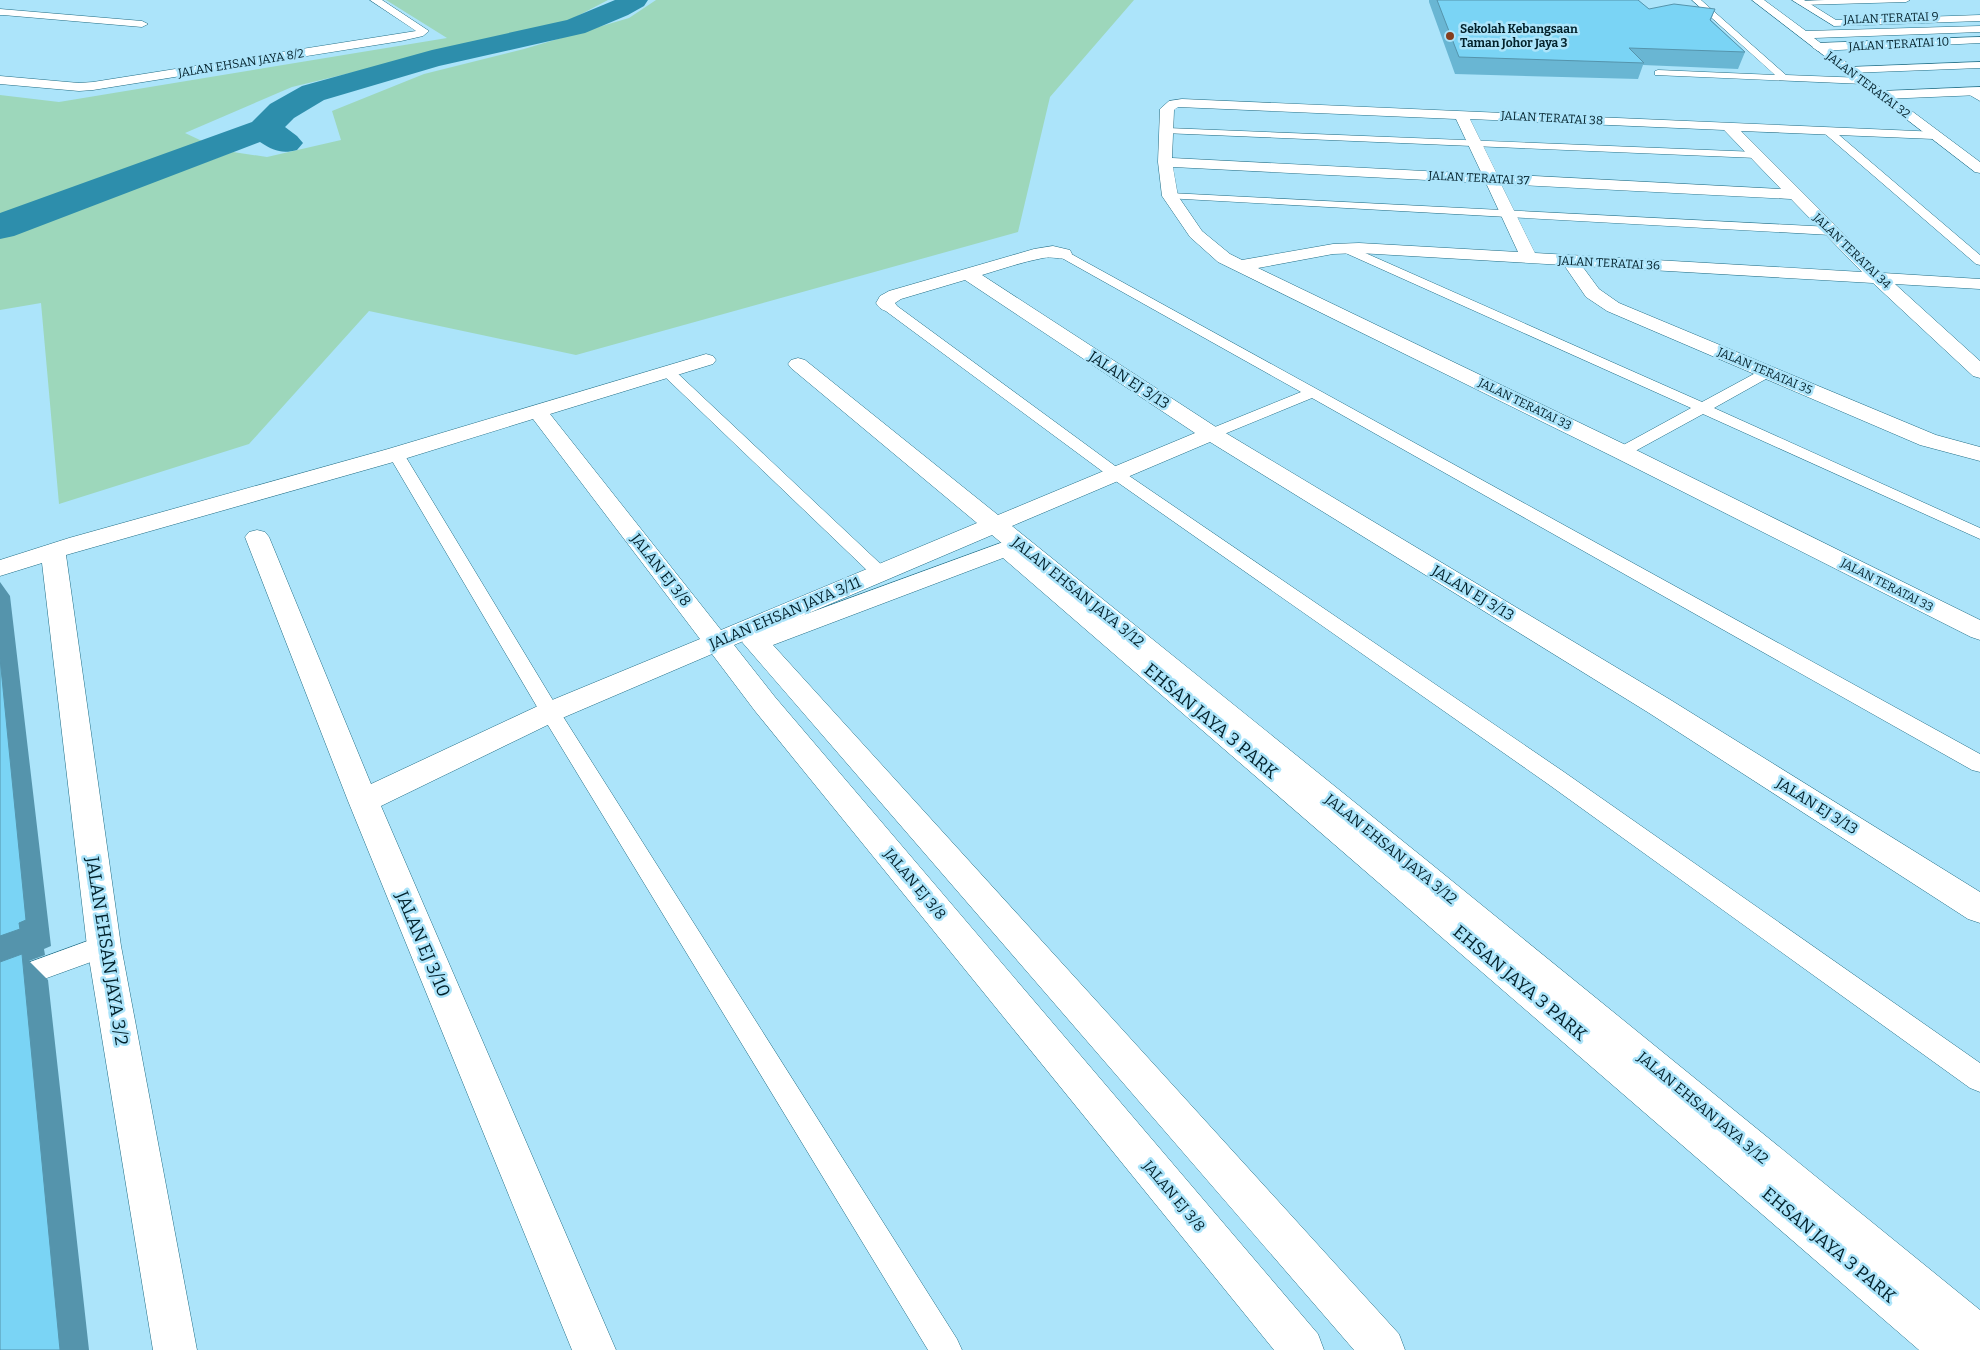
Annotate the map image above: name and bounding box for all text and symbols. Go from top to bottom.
street label: JALAN TERATAI 9 [1842,9,1939,27]
place label: Sekolah Kebangsaan Taman Johor Jaya 3 [1460,22,1578,50]
marker: Sekolah Kebangsaan Taman Johor Jaya 3 [1444,30,1456,42]
street label: JALAN TERATAI 10 [1847,34,1950,54]
street label: JALAN EHSAN JAYA 8/2 [176,46,305,80]
street label: JALAN TERATAI 32 [1822,48,1913,121]
street label: JALAN TERATAI 38 [1500,108,1603,128]
street label: JALAN TERATAI 37 [1427,168,1530,188]
street label: JALAN TERATAI 34 [1810,210,1894,291]
street label: JALAN TERATAI 36 [1557,253,1660,273]
street label: JALAN TERATAI 35 [1715,344,1814,397]
street label: JALAN EJ 3/13 [1084,347,1173,413]
street label: JALAN TERATAI 33 [1475,375,1574,433]
street label: JALAN EJ 3/8 [627,529,695,610]
street label: JALAN EHSAN JAYA 3/12 [1007,532,1148,651]
street label: JALAN TERATAI 33 [1838,555,1936,614]
street label: JALAN EJ 3/13 [1428,561,1517,625]
street label: JALAN EHSAN JAYA 3/11 [706,573,863,653]
street label: EHSAN JAYA 3 PARK [1139,658,1283,784]
street label: JALAN EJ 3/13 [1772,773,1861,838]
street label: JALAN EHSAN JAYA 3/12 [1320,789,1461,908]
street label: JALAN EJ 3/8 [879,844,950,923]
street label: JALAN EHSAN JAYA 3/2 [81,854,133,1047]
street label: JALAN EJ 3/10 [391,887,455,1000]
street label: EHSAN JAYA 3 PARK [1448,920,1592,1046]
street label: JALAN EHSAN JAYA 3/12 [1633,1047,1772,1168]
street label: JALAN EJ 3/8 [1138,1156,1209,1235]
street label: EHSAN JAYA 3 PARK [1757,1182,1901,1308]

